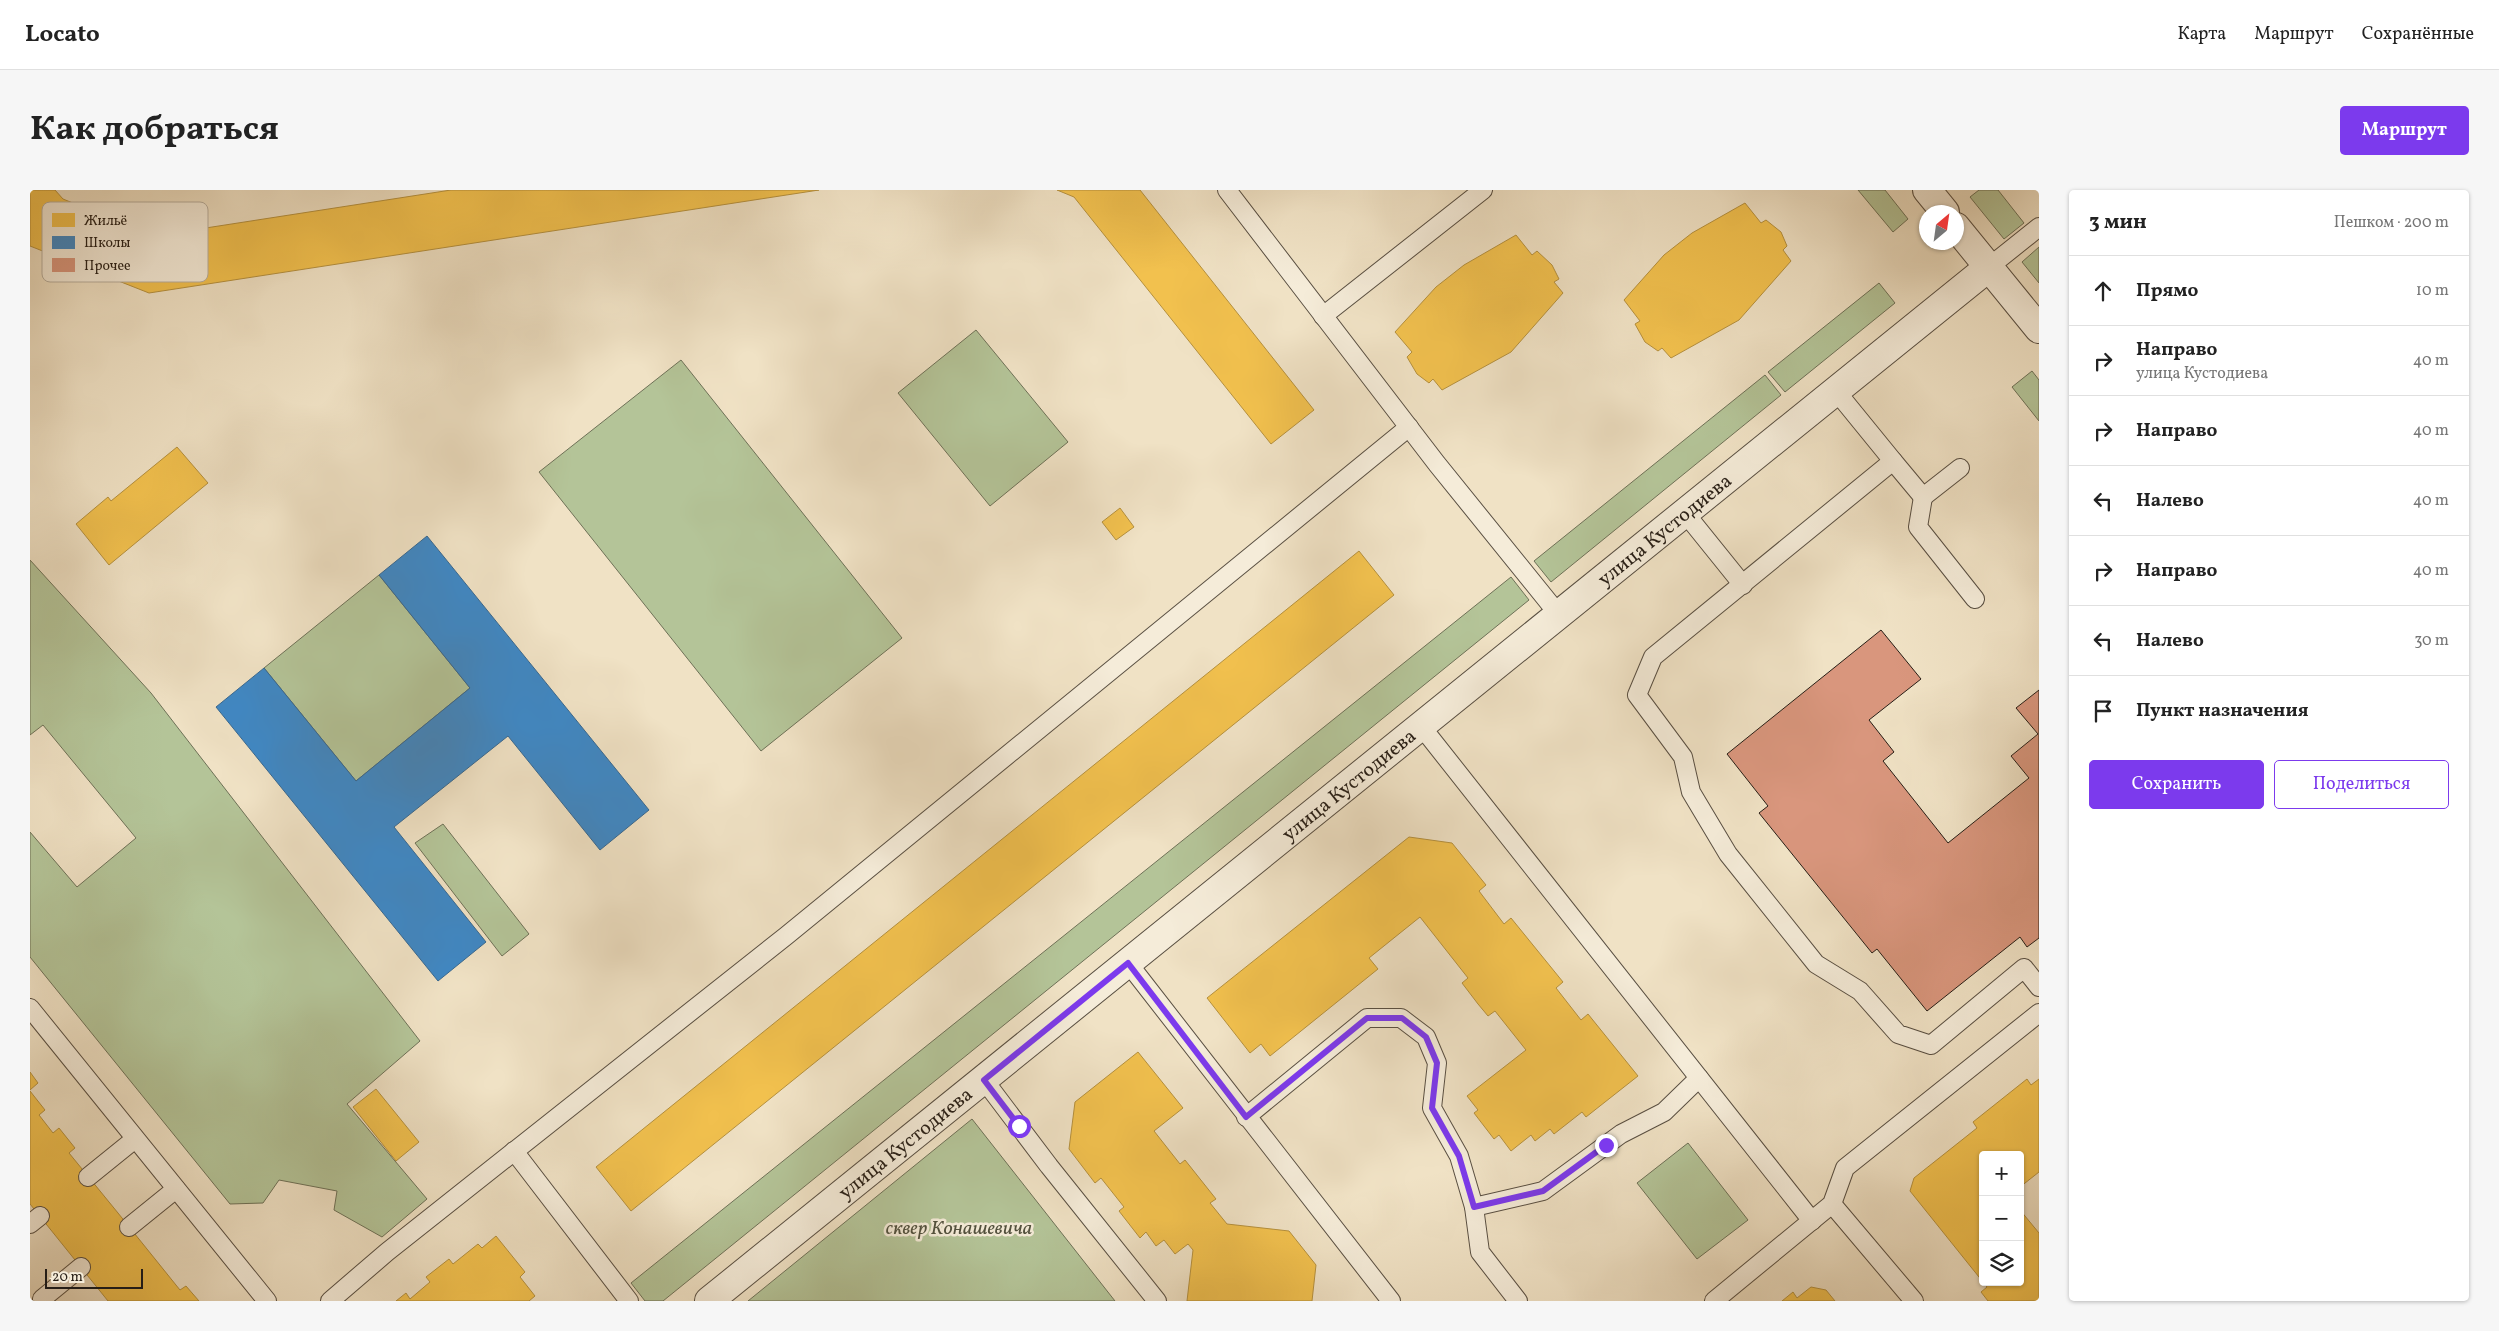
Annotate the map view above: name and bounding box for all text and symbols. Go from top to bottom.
text: Locato [25,18,100,52]
text: Карта [2177,22,2226,47]
text: Маршрут [2254,22,2334,47]
text: Сохранённые [2362,22,2474,47]
text: Как добраться [30,106,279,154]
button: Маршрут [2340,106,2469,155]
legend [42,202,208,282]
north arrow [1919,205,1964,250]
text: 3 мин [2089,208,2147,237]
text: Жильё [84,212,128,231]
text: Пешком · 200 m [2334,212,2449,234]
text: Школы [84,234,130,253]
text: Прочее [84,257,131,276]
icon: ahead [2089,277,2117,305]
text: Прямо [2136,278,2198,304]
text: 10 m [2416,280,2449,302]
text: Направо [2136,337,2218,363]
icon: right [2089,347,2117,375]
text: 40 m [2413,350,2449,372]
text: улица Кустодиева [2136,363,2268,385]
icon: right [2089,417,2117,445]
text: Направо [2136,418,2218,444]
text: 40 m [2413,420,2449,442]
street label: улица Кустодиева [1592,468,1739,594]
icon: left [2089,487,2117,515]
text: Налево [2136,488,2204,514]
text: 40 m [2413,490,2449,512]
icon: right [2089,557,2117,585]
text: Направо [2136,558,2218,584]
text: 40 m [2413,560,2449,582]
icon: left [2089,627,2117,655]
text: Налево [2136,628,2204,654]
text: 30 m [2414,630,2449,652]
icon: arrive [2089,697,2117,725]
text: Пункт назначения [2136,698,2309,724]
street label: улица Кустодиева [1277,723,1423,849]
button: Сохранить [2089,760,2264,809]
button: Поделиться [2274,760,2449,809]
street label: улица Кустодиева [833,1081,979,1207]
route start [1008,1115,1031,1138]
route end [1595,1134,1618,1157]
map controls [1979,1151,2024,1286]
button: + [1979,1151,2024,1196]
button: − [1979,1196,2024,1241]
park label: сквер Конашевича [886,1215,1032,1243]
button: layers [1979,1241,2024,1286]
scale bar [45,1266,142,1289]
text: 20 m [52,1268,83,1287]

